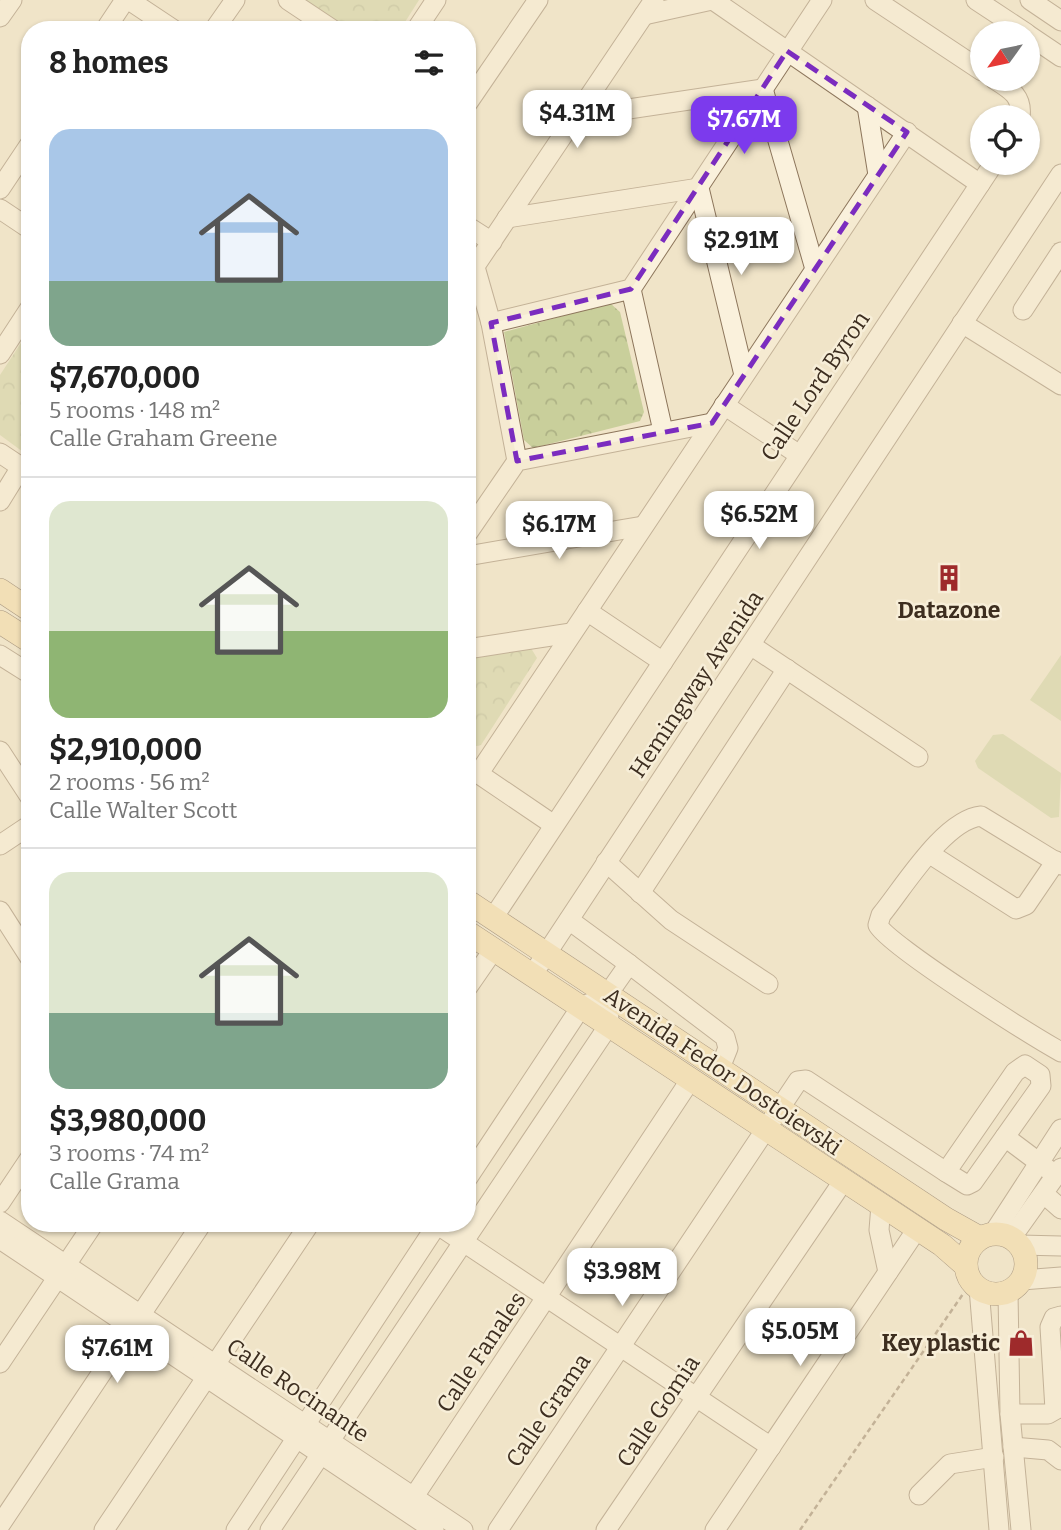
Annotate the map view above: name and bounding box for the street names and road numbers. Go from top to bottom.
street label: Calle Lord Byron [755,305,876,466]
street label: Hemingway Avenida [623,585,769,783]
street label: Avenida Fedor Dostoievski [599,981,847,1161]
street label: Calle Fanales [430,1286,532,1418]
street label: Calle Rocinante [221,1332,375,1448]
street label: Calle Grama [500,1348,596,1472]
street label: Calle Gomia [610,1350,706,1472]

